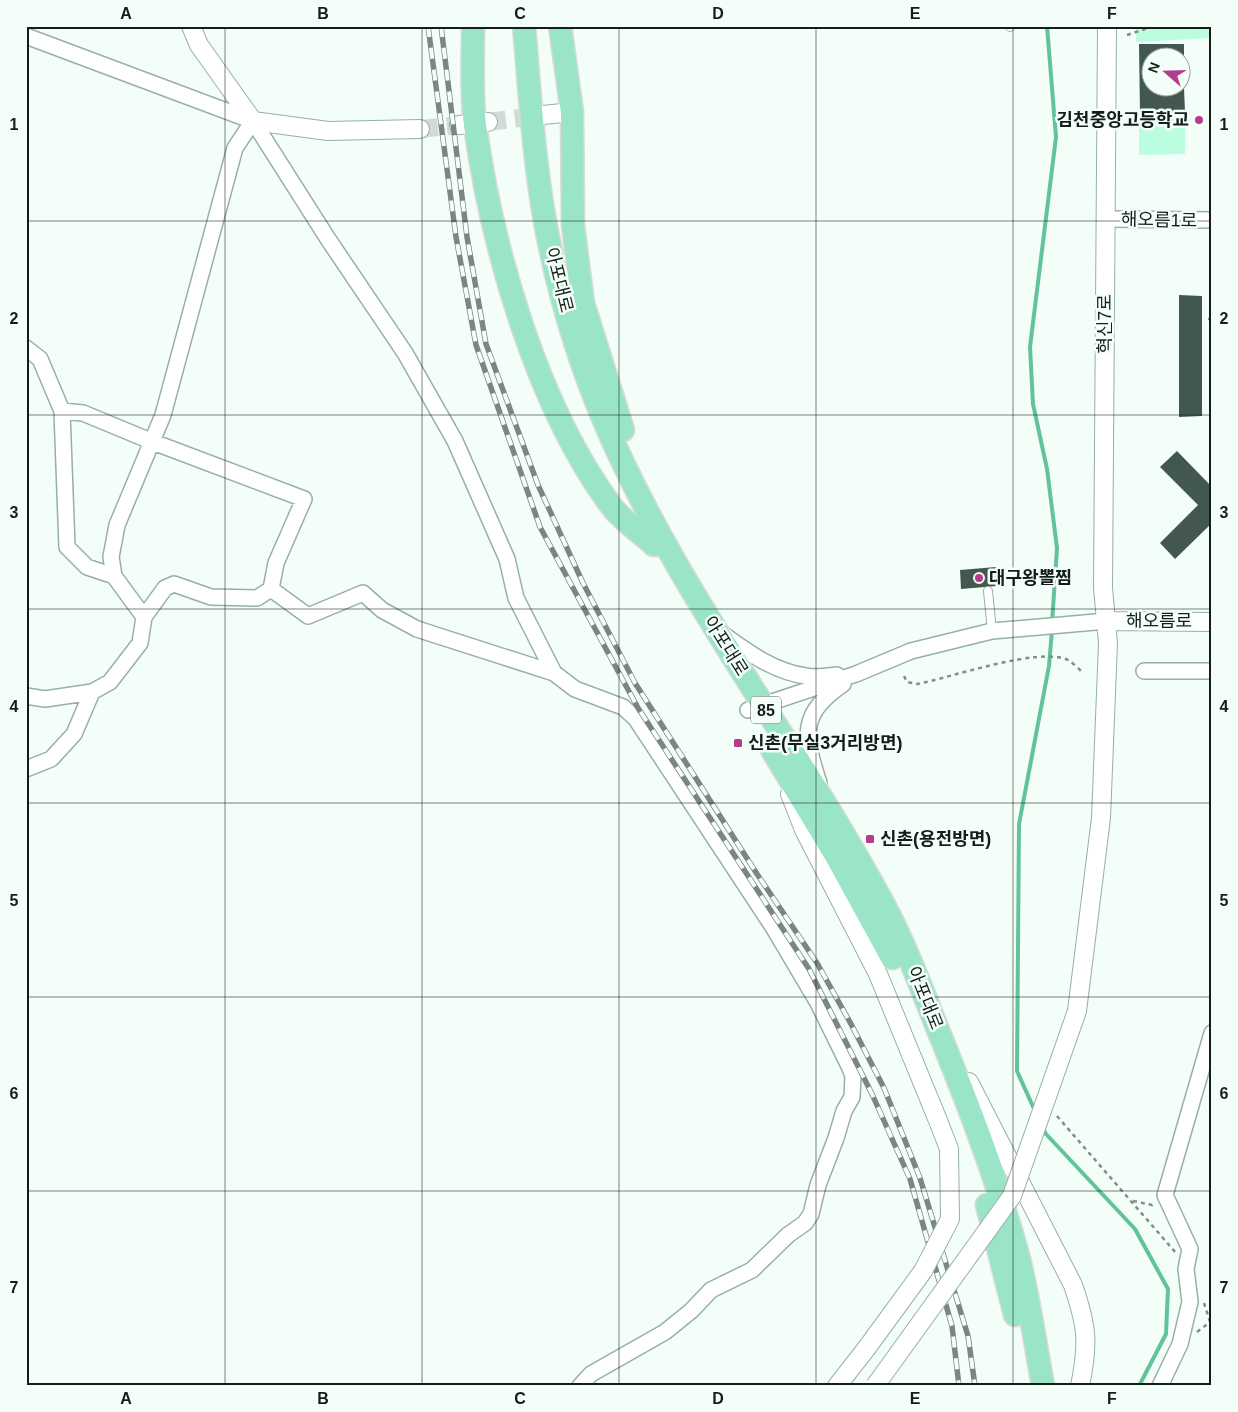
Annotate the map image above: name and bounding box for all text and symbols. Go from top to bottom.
text: A [120,5,132,22]
text: B [317,5,329,22]
text: C [514,5,526,22]
text: D [712,5,724,22]
text: E [910,5,921,22]
text: F [1107,5,1117,22]
north arrow [1140,48,1190,98]
text: N [1145,60,1163,75]
place label: 김천중앙고등학교 [1057,110,1189,130]
marker: 김천중앙고등학교 [1193,114,1205,126]
text: 1 [10,116,19,133]
text: 1 [1220,116,1229,133]
street label: 해오름1로 [1121,209,1197,231]
street label: 아포대로 [541,245,577,315]
street label: 혁신7로 [1095,294,1115,354]
text: 2 [10,310,19,327]
text: 2 [1220,310,1229,327]
text: 3 [10,504,19,521]
text: 3 [1220,504,1229,521]
place label: 대구왕뽈찜 [989,568,1072,588]
marker: 대구왕뽈찜 [973,572,985,584]
street label: 해오름로 [1126,611,1192,631]
street label: 아포대로 [700,613,752,679]
road number: 85 [751,696,781,724]
text: 4 [10,698,19,715]
text: 4 [1220,698,1229,715]
place label: 신촌(무실3거리방면) [748,733,902,753]
marker: 신촌(무실3거리방면) [732,737,744,749]
place label: 신촌(용전방면) [880,829,991,849]
marker: 신촌(용전방면) [864,833,876,845]
text: 5 [10,892,19,909]
text: 5 [1220,892,1229,909]
street label: 아포대로 [903,964,947,1032]
text: 6 [10,1085,19,1102]
text: 6 [1220,1085,1229,1102]
text: 7 [10,1279,19,1296]
text: 7 [1220,1279,1229,1296]
text: A [120,1390,132,1407]
text: B [317,1390,329,1407]
text: C [514,1390,526,1407]
text: D [712,1390,724,1407]
text: E [910,1390,921,1407]
text: F [1107,1390,1117,1407]

